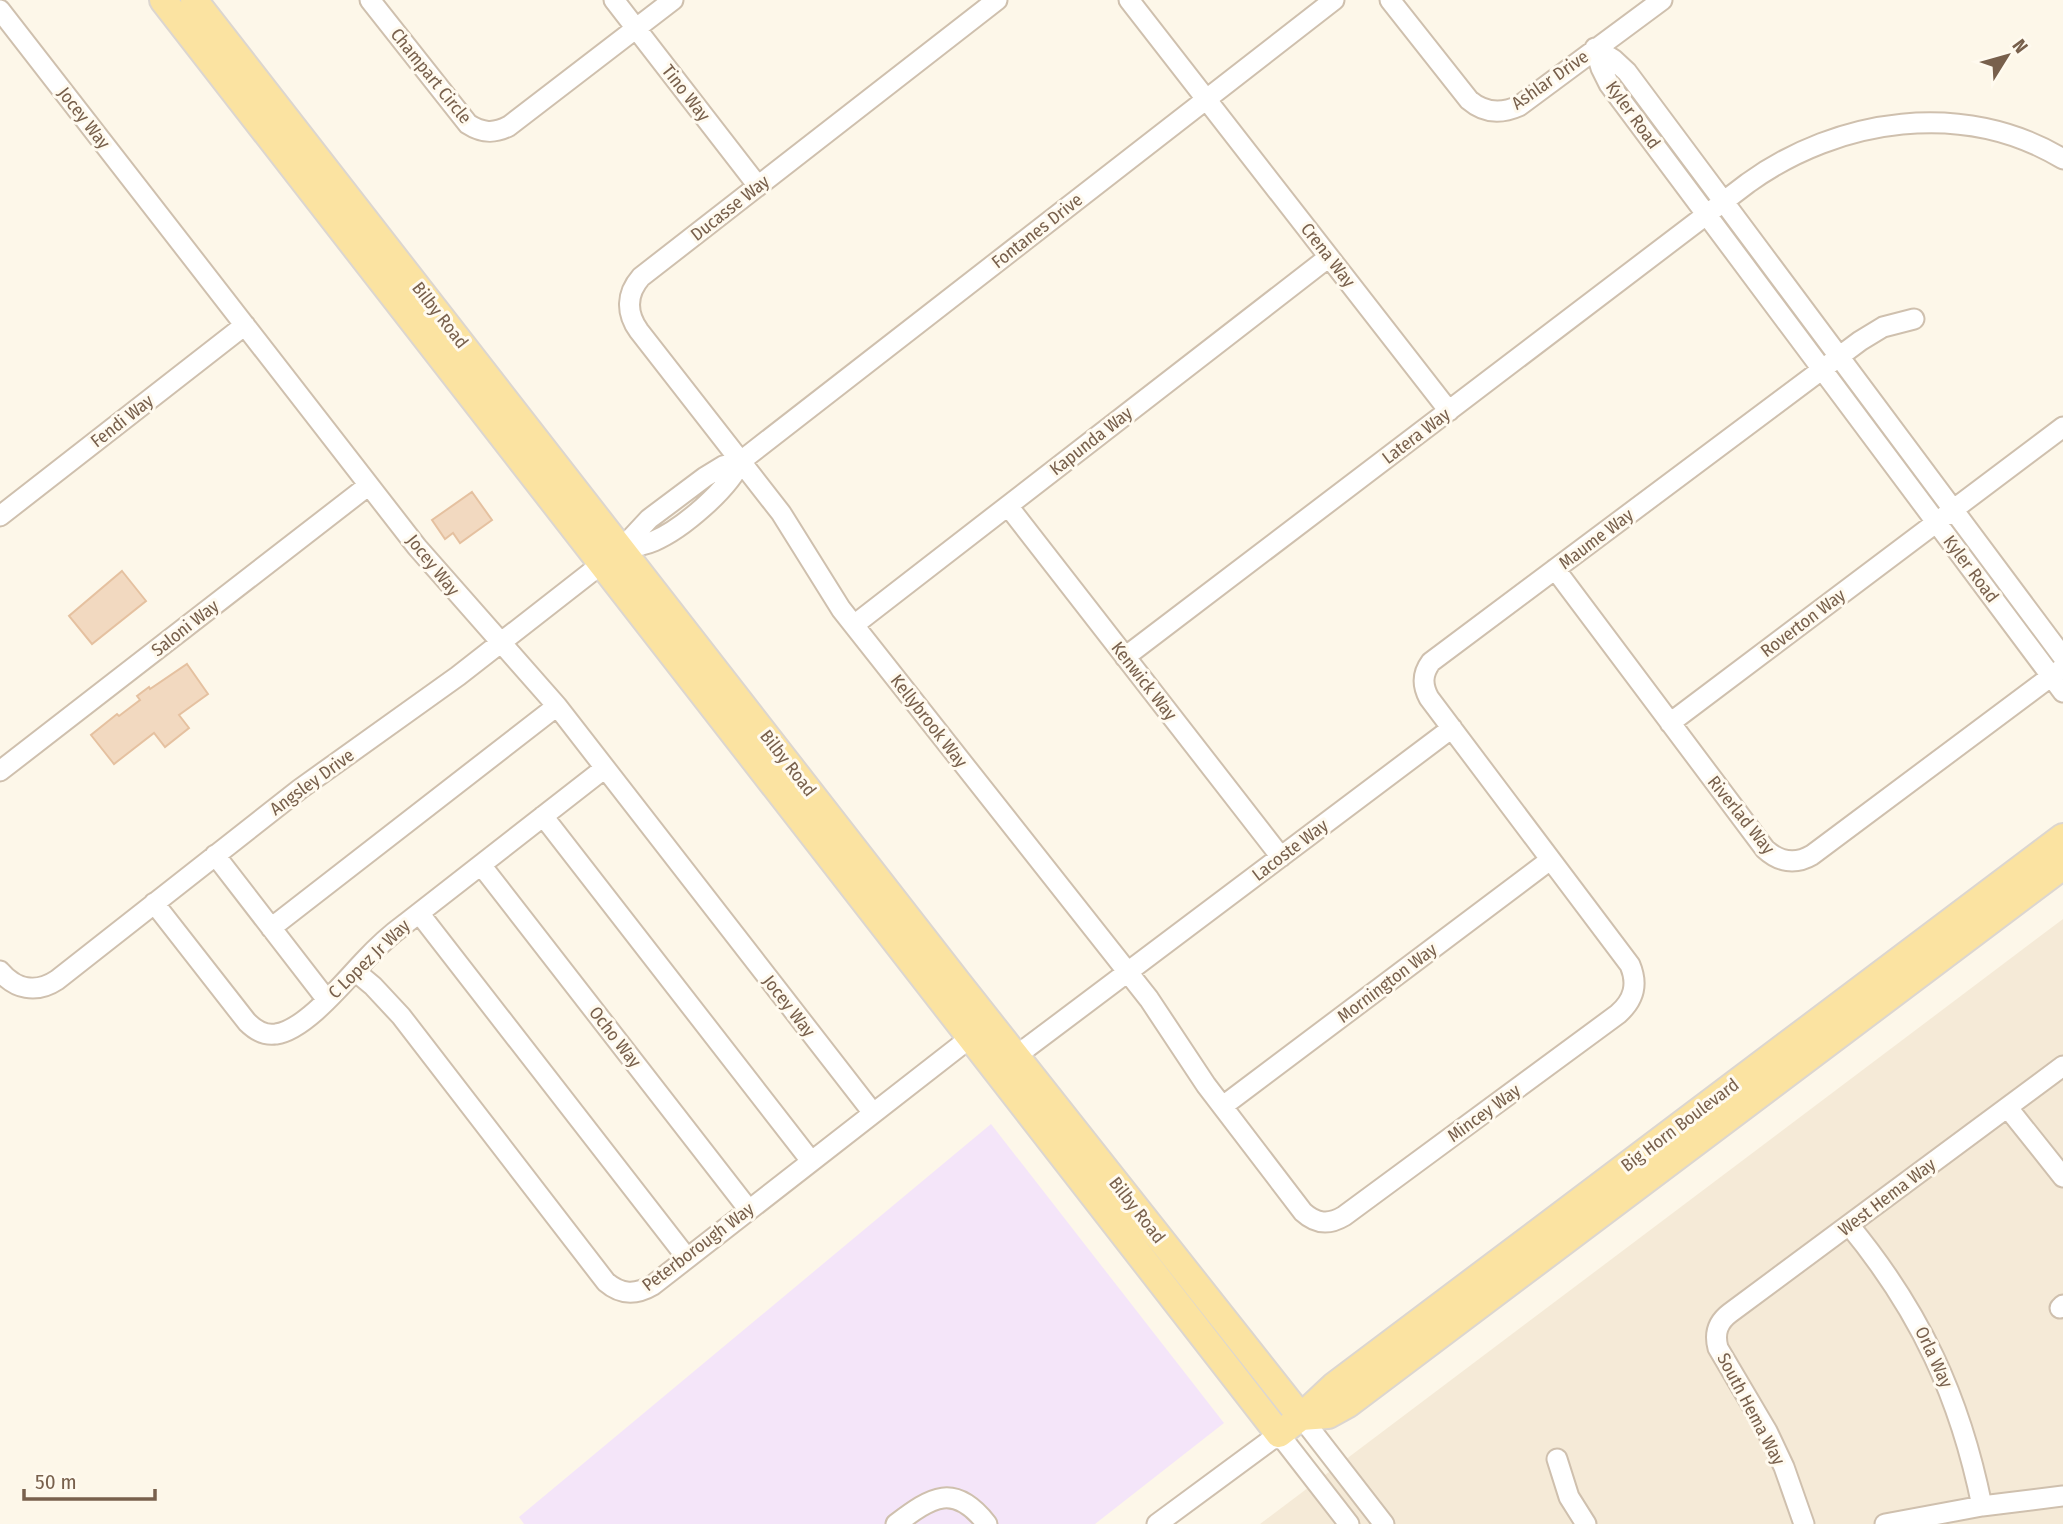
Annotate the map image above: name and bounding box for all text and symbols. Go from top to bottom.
north arrow [1972,21,2042,91]
street label: Champart Circle [386,24,476,128]
text: N [2008,35,2033,58]
street label: Ashlar Drive [1507,45,1593,114]
street label: Tino Way [657,60,715,126]
street label: Kyler Road [1601,77,1665,153]
street label: Jocey Way [53,83,115,153]
street label: Ducasse Way [686,170,774,246]
street label: Fontanes Drive [987,189,1087,273]
street label: Crena Way [1296,218,1360,292]
street label: Bilby Road [407,277,473,353]
street label: Fendi Way [86,390,158,452]
street label: Kapunda Way [1045,402,1137,480]
street label: Latera Way [1378,403,1454,469]
street label: Maume Way [1554,504,1638,574]
street label: Jocey Way [402,530,464,600]
street label: Kyler Road [1939,531,2003,607]
street label: Roverton Way [1756,584,1850,662]
street label: Saloni Way [147,595,223,661]
street label: Kenwick Way [1106,637,1182,725]
street label: Kellybrook Way [886,670,972,772]
street label: Bilby Road [755,725,821,801]
street label: Angsley Drive [266,744,359,820]
street label: Riverlad Way [1703,771,1779,859]
street label: Lacoste Way [1248,814,1332,886]
street label: C Lopez Jr Way [324,915,414,1003]
street label: Mornington Way [1333,938,1441,1028]
street label: Jocey Way [758,971,820,1041]
street label: Ocho Way [584,1002,646,1072]
street label: Big Horn Boulevard [1617,1074,1743,1176]
street label: Mincey Way [1443,1079,1525,1147]
street label: West Hema Way [1834,1153,1940,1241]
street label: Bilby Road [1104,1172,1170,1248]
street label: Peterborough Way [638,1198,758,1296]
street label: Orla Way [1910,1323,1958,1391]
street label: South Hema Way [1712,1349,1790,1469]
scale bar [24,1458,156,1502]
text: 50 m [35,1469,77,1495]

